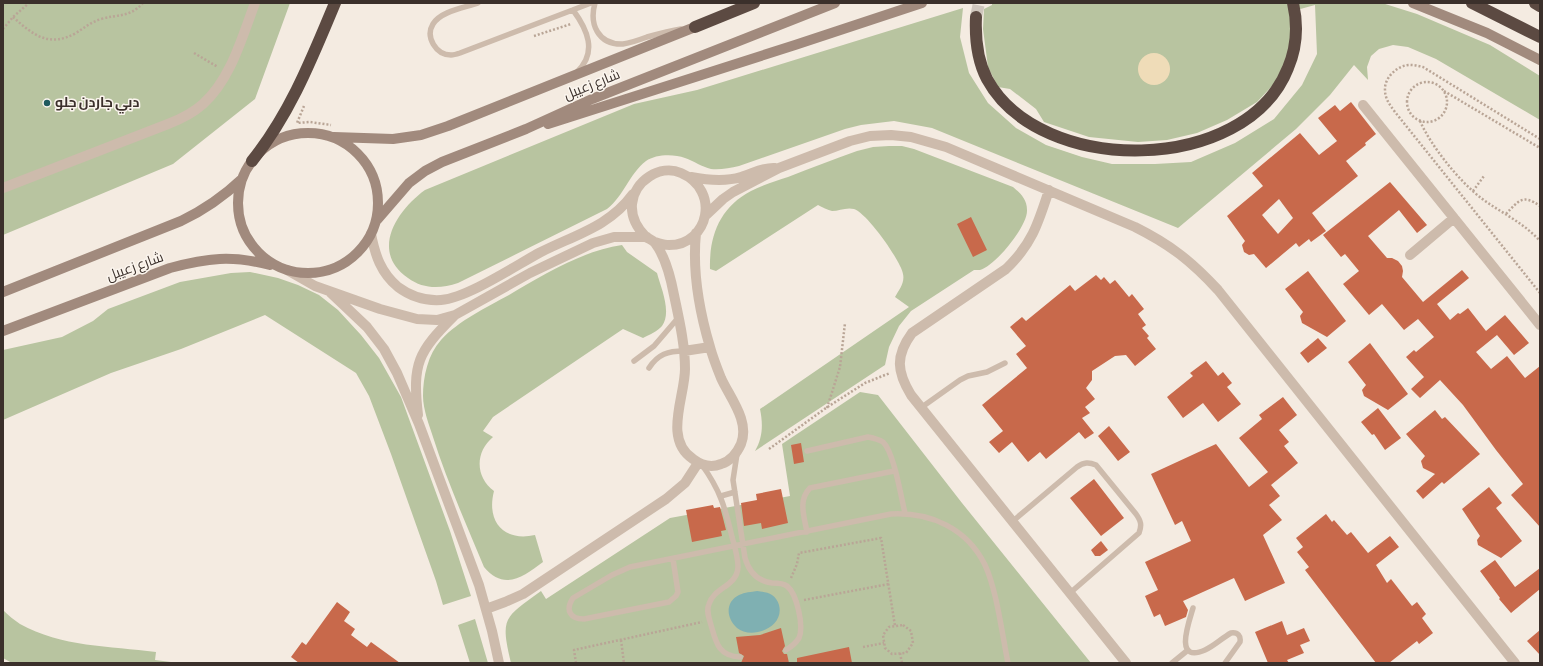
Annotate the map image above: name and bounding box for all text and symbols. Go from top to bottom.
street label: شارع زعيبل [562,67,623,104]
place label: دبي جاردن جلو [55,96,139,114]
marker: دبي جاردن جلو [42,98,52,108]
street label: شارع زعيبل [105,250,166,285]

